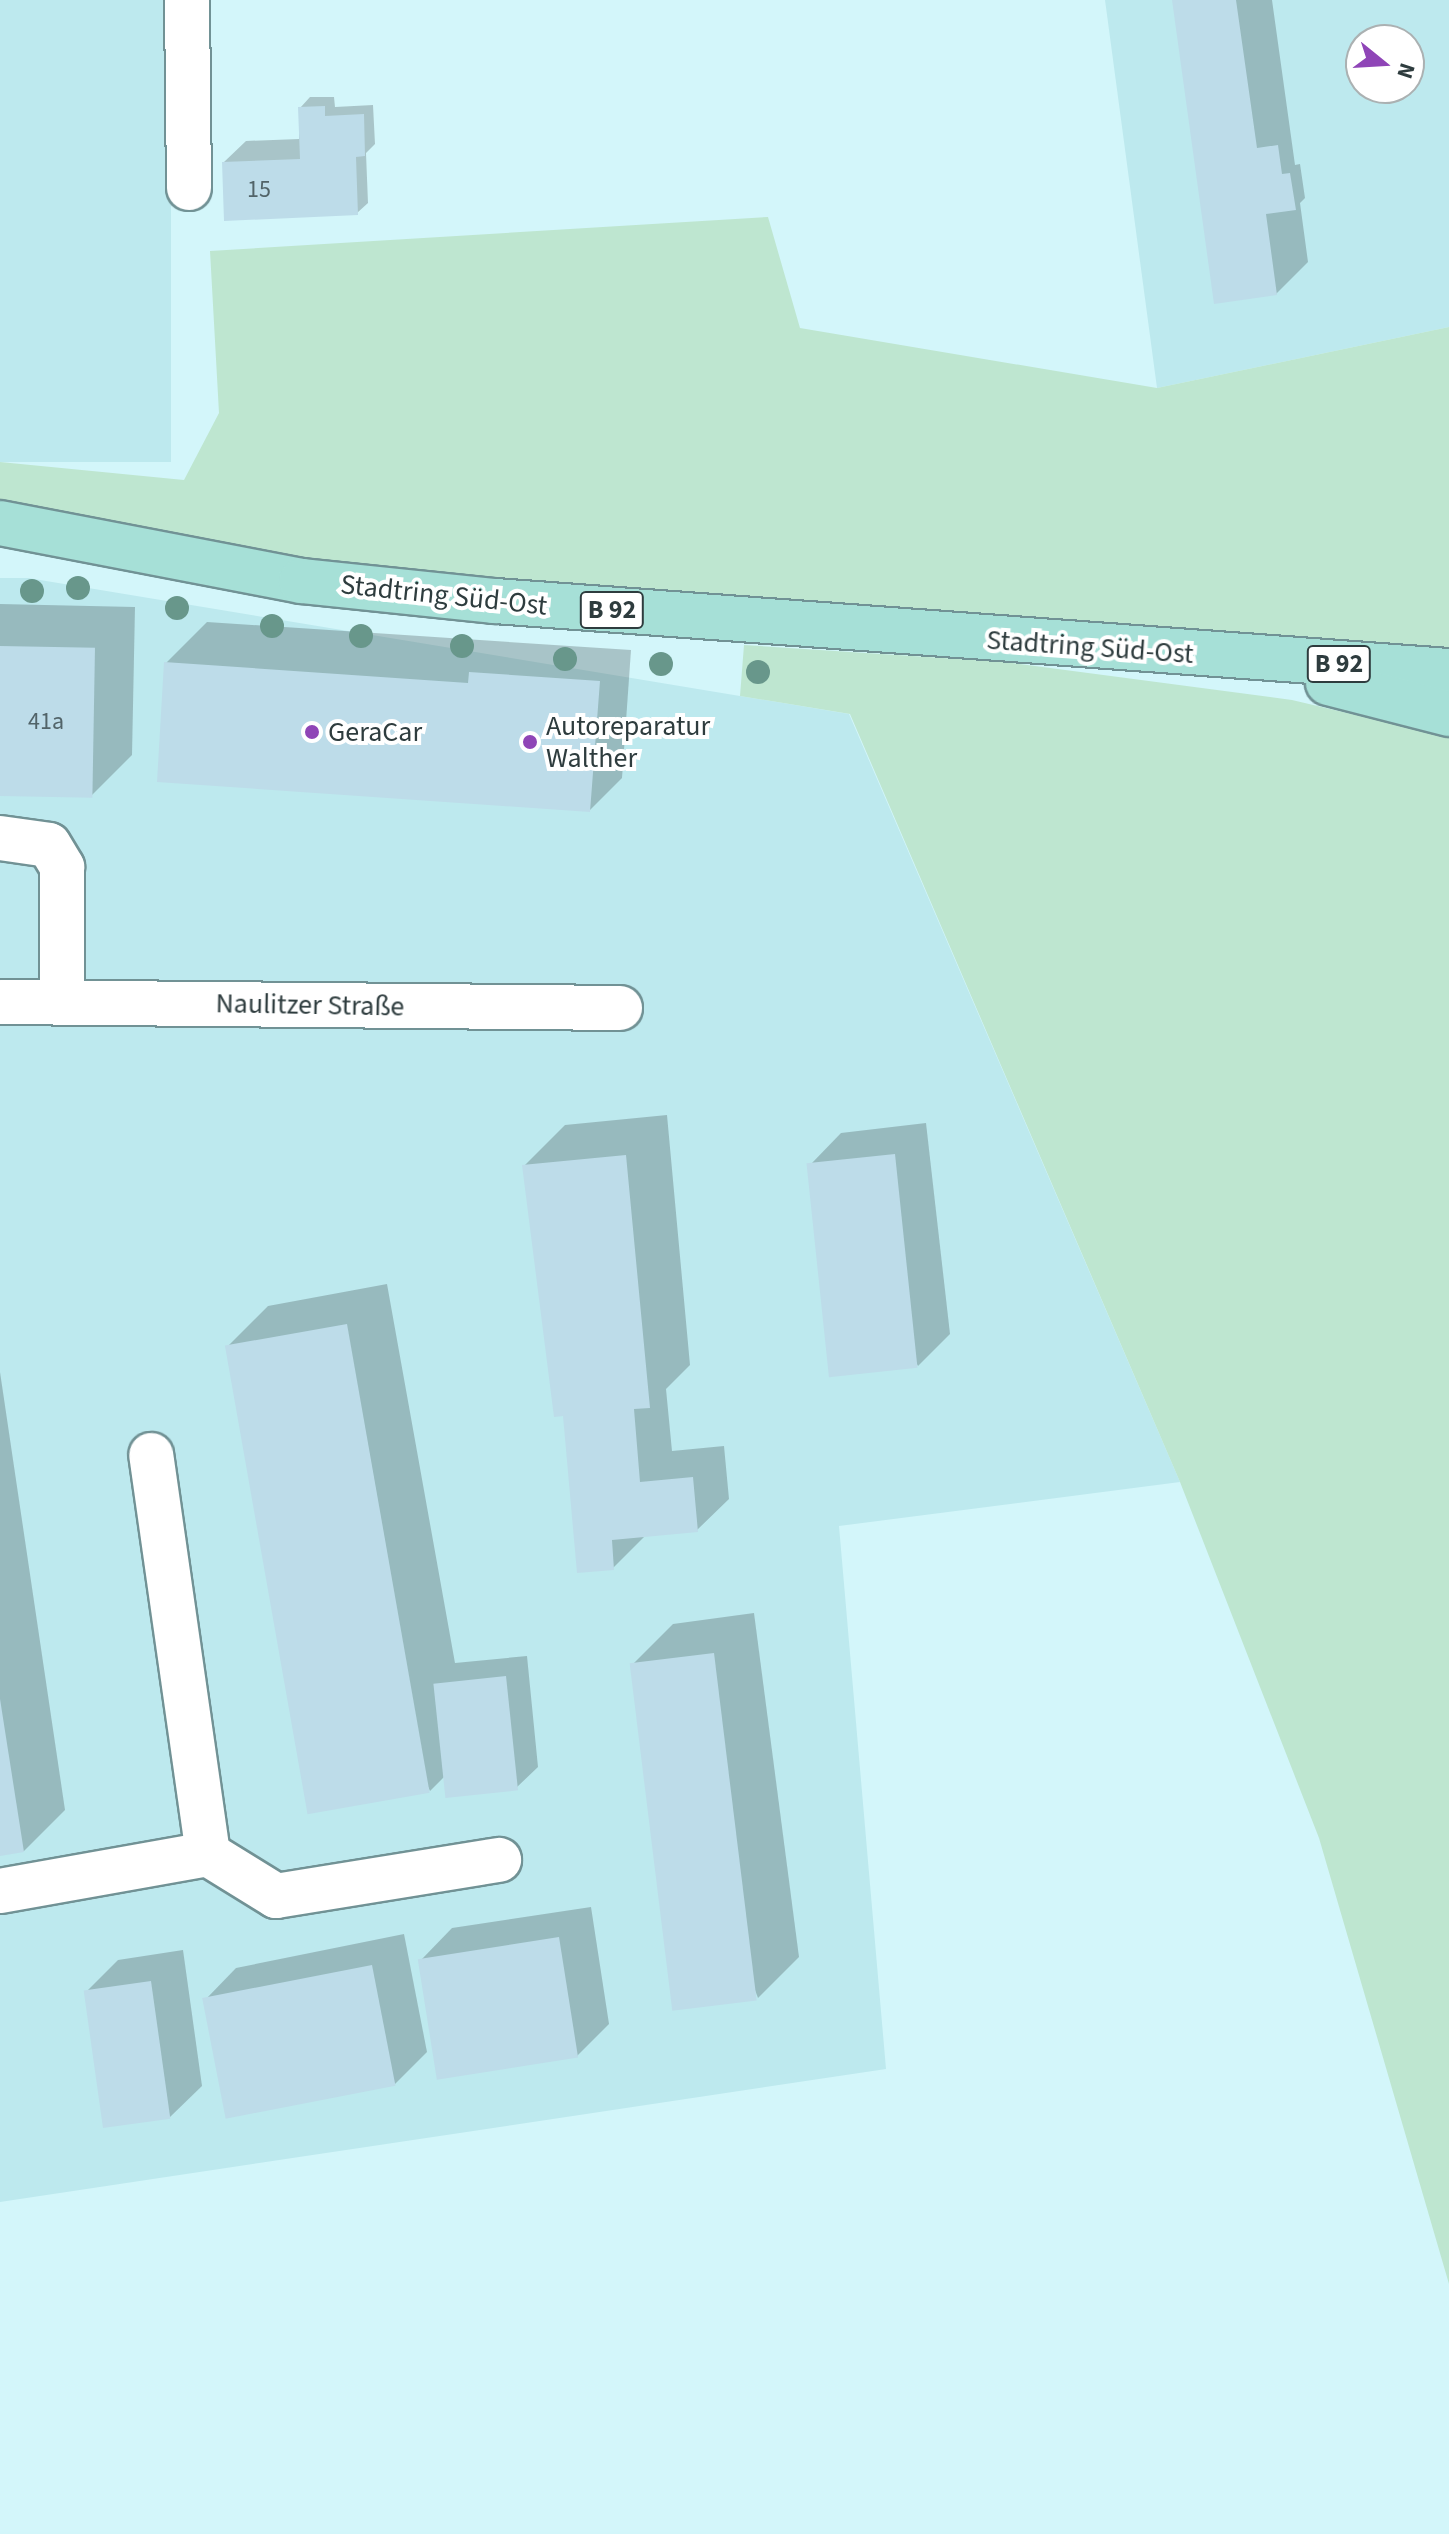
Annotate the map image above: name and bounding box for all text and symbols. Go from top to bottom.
north arrow [1345,24,1425,104]
text: N [1388,59,1423,83]
house number: 15 [247,176,271,204]
street label: Stadtring Süd-Ost [339,567,549,623]
road number: B 92 [578,588,646,632]
street label: Stadtring Süd-Ost [985,623,1195,671]
road number: B 92 [1305,642,1373,686]
house number: 41a [28,708,64,736]
place label: Autoreparatur Walther [546,709,710,775]
place label: GeraCar [328,715,422,749]
marker: GeraCar [303,723,321,741]
marker: Autoreparatur Walther [521,733,539,751]
street label: Naulitzer Straße [215,987,405,1023]

